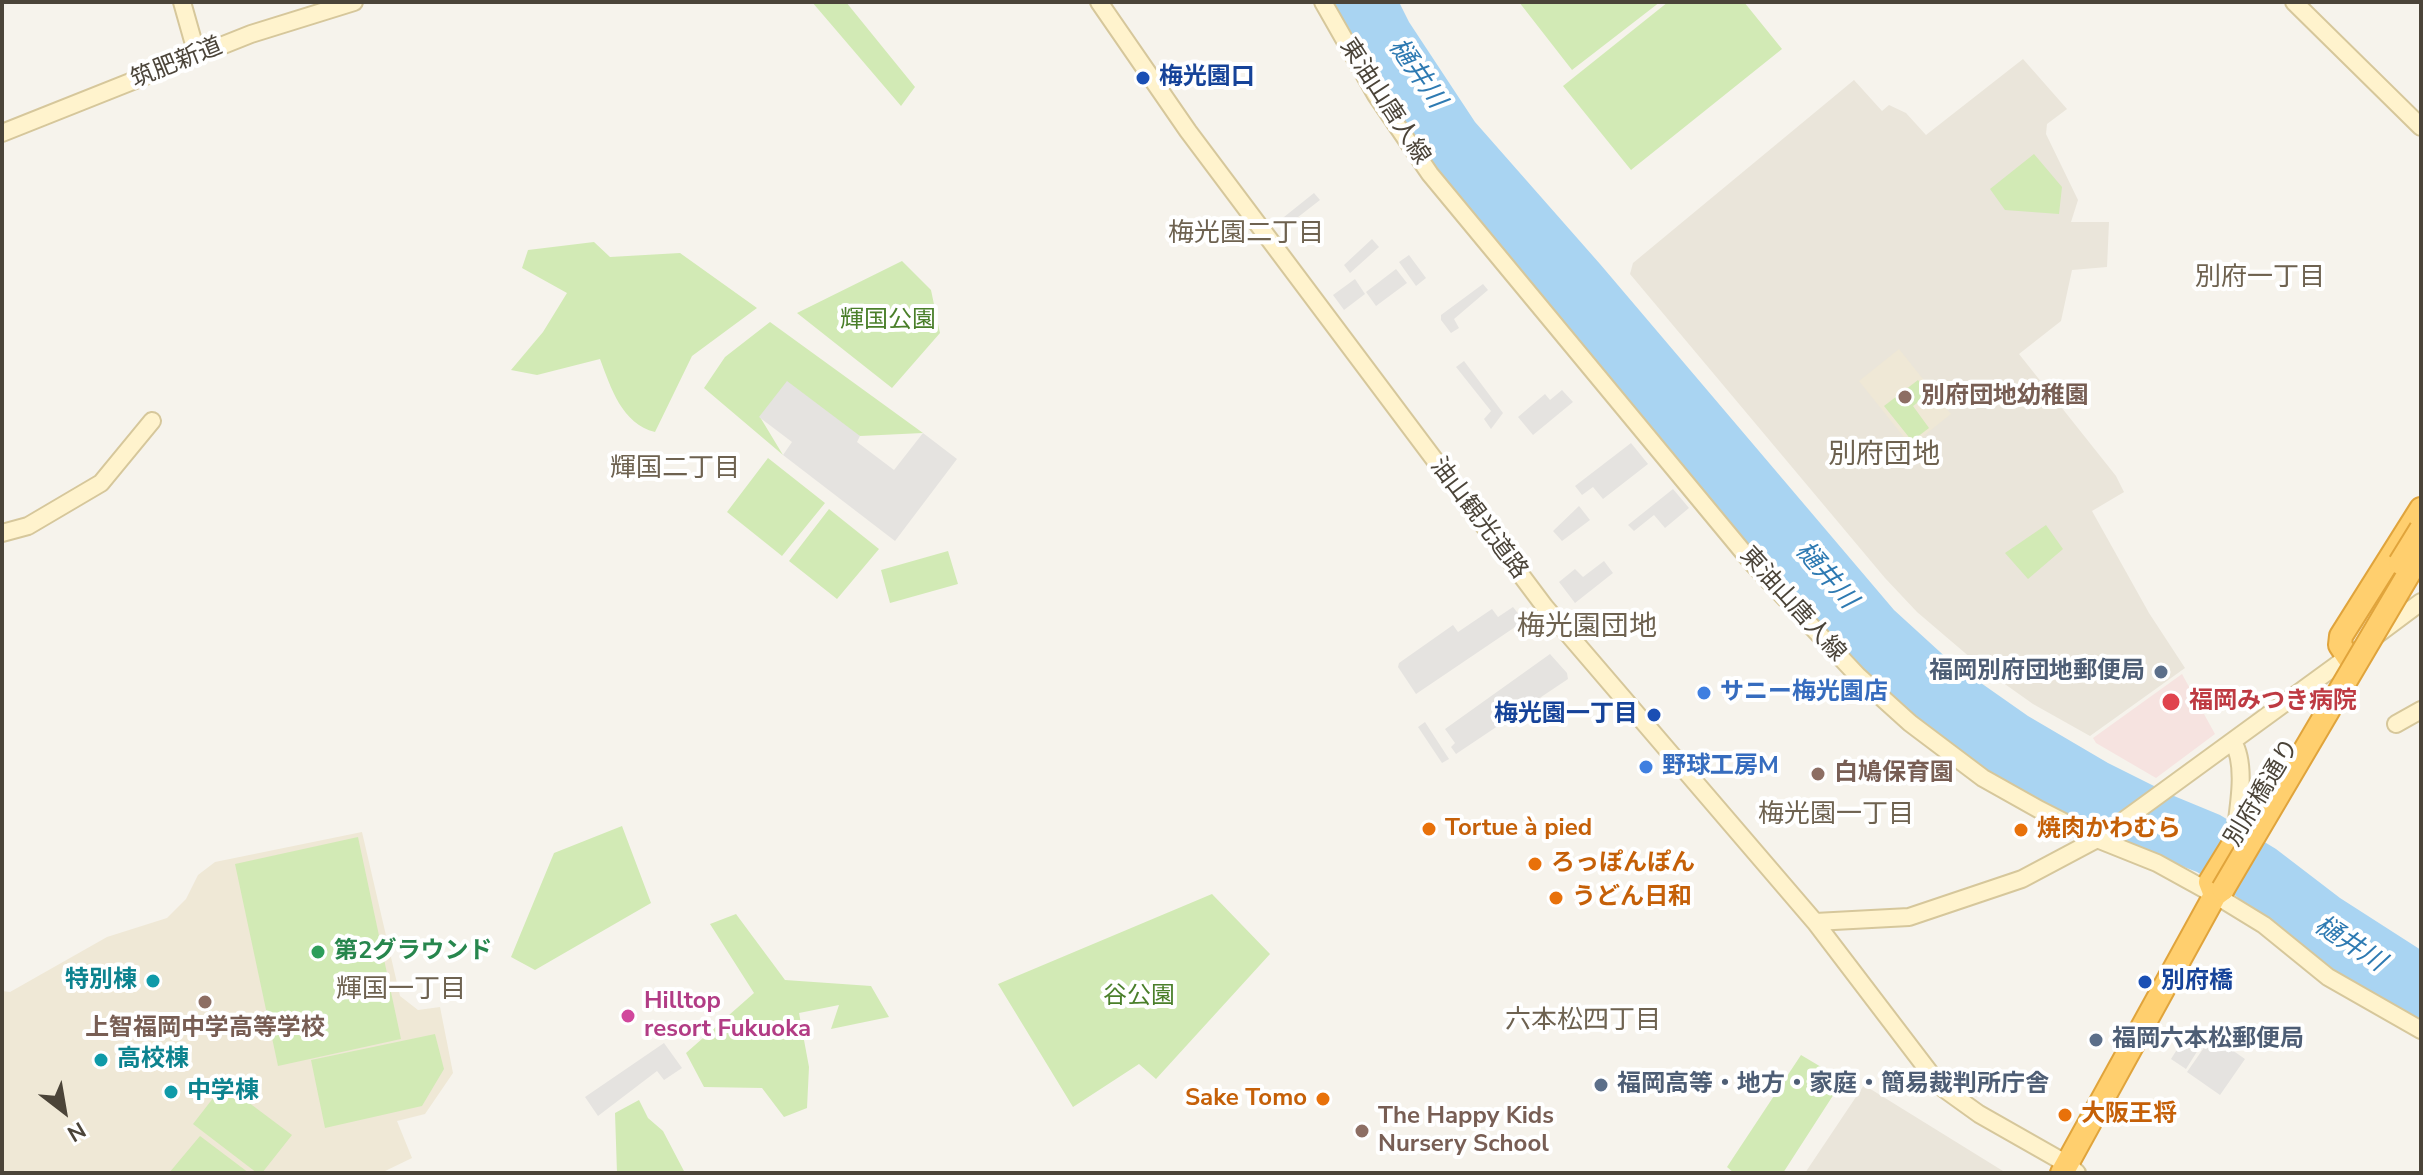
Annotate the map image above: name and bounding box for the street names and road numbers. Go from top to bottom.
street label: 筑肥新道 [127,33,227,95]
street label: 東油山唐人線 [1333,34,1435,170]
street label: 油山観光道路 [1423,453,1533,585]
street label: 東油山唐人線 [1733,542,1851,668]
street label: 別府橋通り [2220,734,2306,852]

